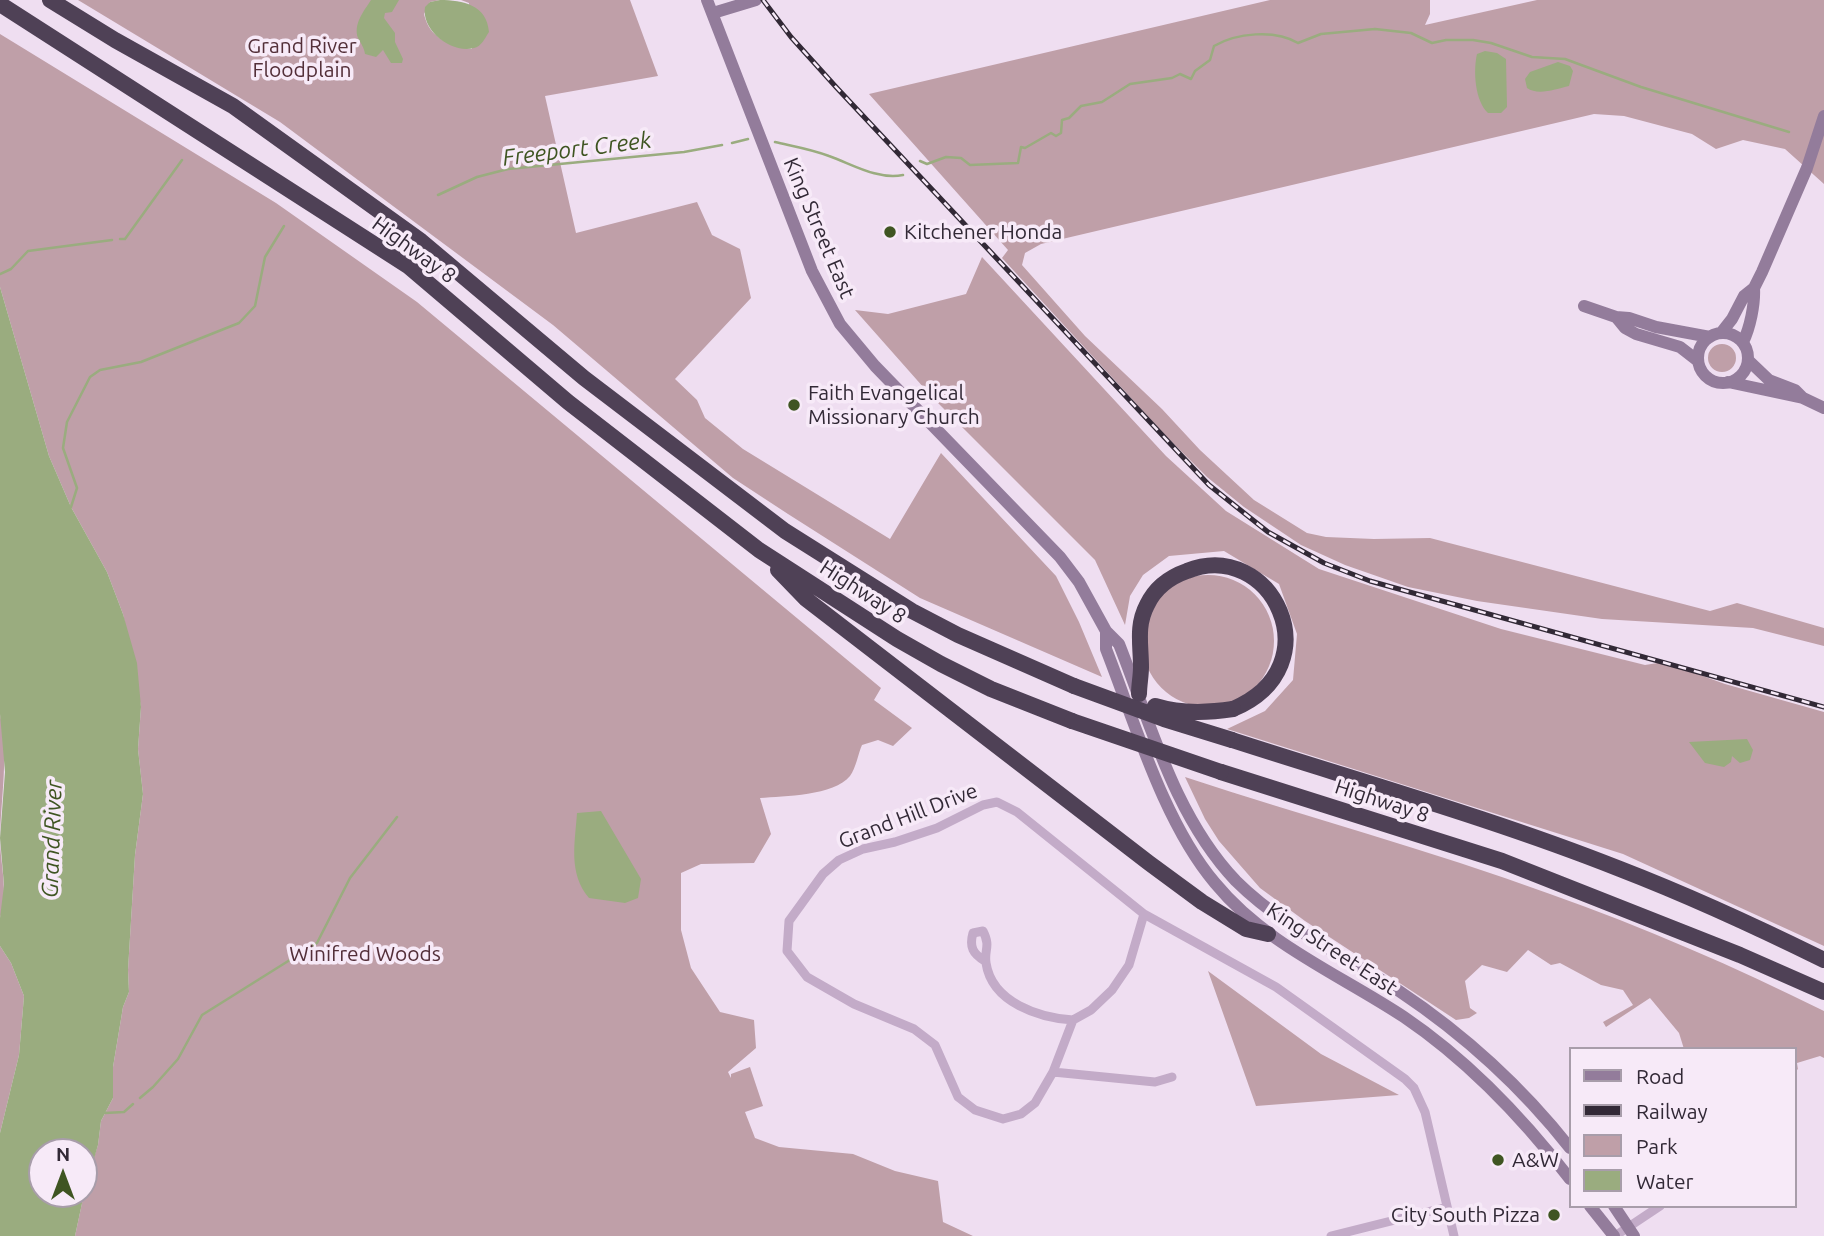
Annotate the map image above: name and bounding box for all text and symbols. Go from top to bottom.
park label: Grand River Floodplain [247,33,357,83]
water label: Freeport Creek [501,126,653,172]
street label: King Street East [778,154,860,302]
street label: Highway 8 [367,211,461,289]
place label: Kitchener Honda [904,219,1062,245]
marker: Kitchener Honda [882,224,898,240]
place label: Faith Evangelical Missionary Church [808,380,980,430]
marker: Faith Evangelical Missionary Church [786,397,802,413]
street label: Highway 8 [815,555,911,629]
street label: Highway 8 [1332,774,1432,828]
street label: Grand Hill Drive [835,778,981,854]
water label: Grand River [36,779,68,899]
street label: King Street East [1262,897,1402,1001]
park label: Winifred Woods [289,941,441,967]
legend [1568,1047,1796,1208]
text: Road [1636,1064,1684,1088]
text: Railway [1636,1099,1708,1123]
text: Park [1636,1134,1678,1158]
north arrow [28,1138,98,1208]
text: N [56,1143,70,1165]
place label: A&W [1512,1147,1559,1173]
marker: A&W [1490,1152,1506,1168]
text: Water [1636,1169,1694,1193]
place label: City South Pizza [1391,1202,1540,1228]
marker: City South Pizza [1546,1207,1562,1223]

